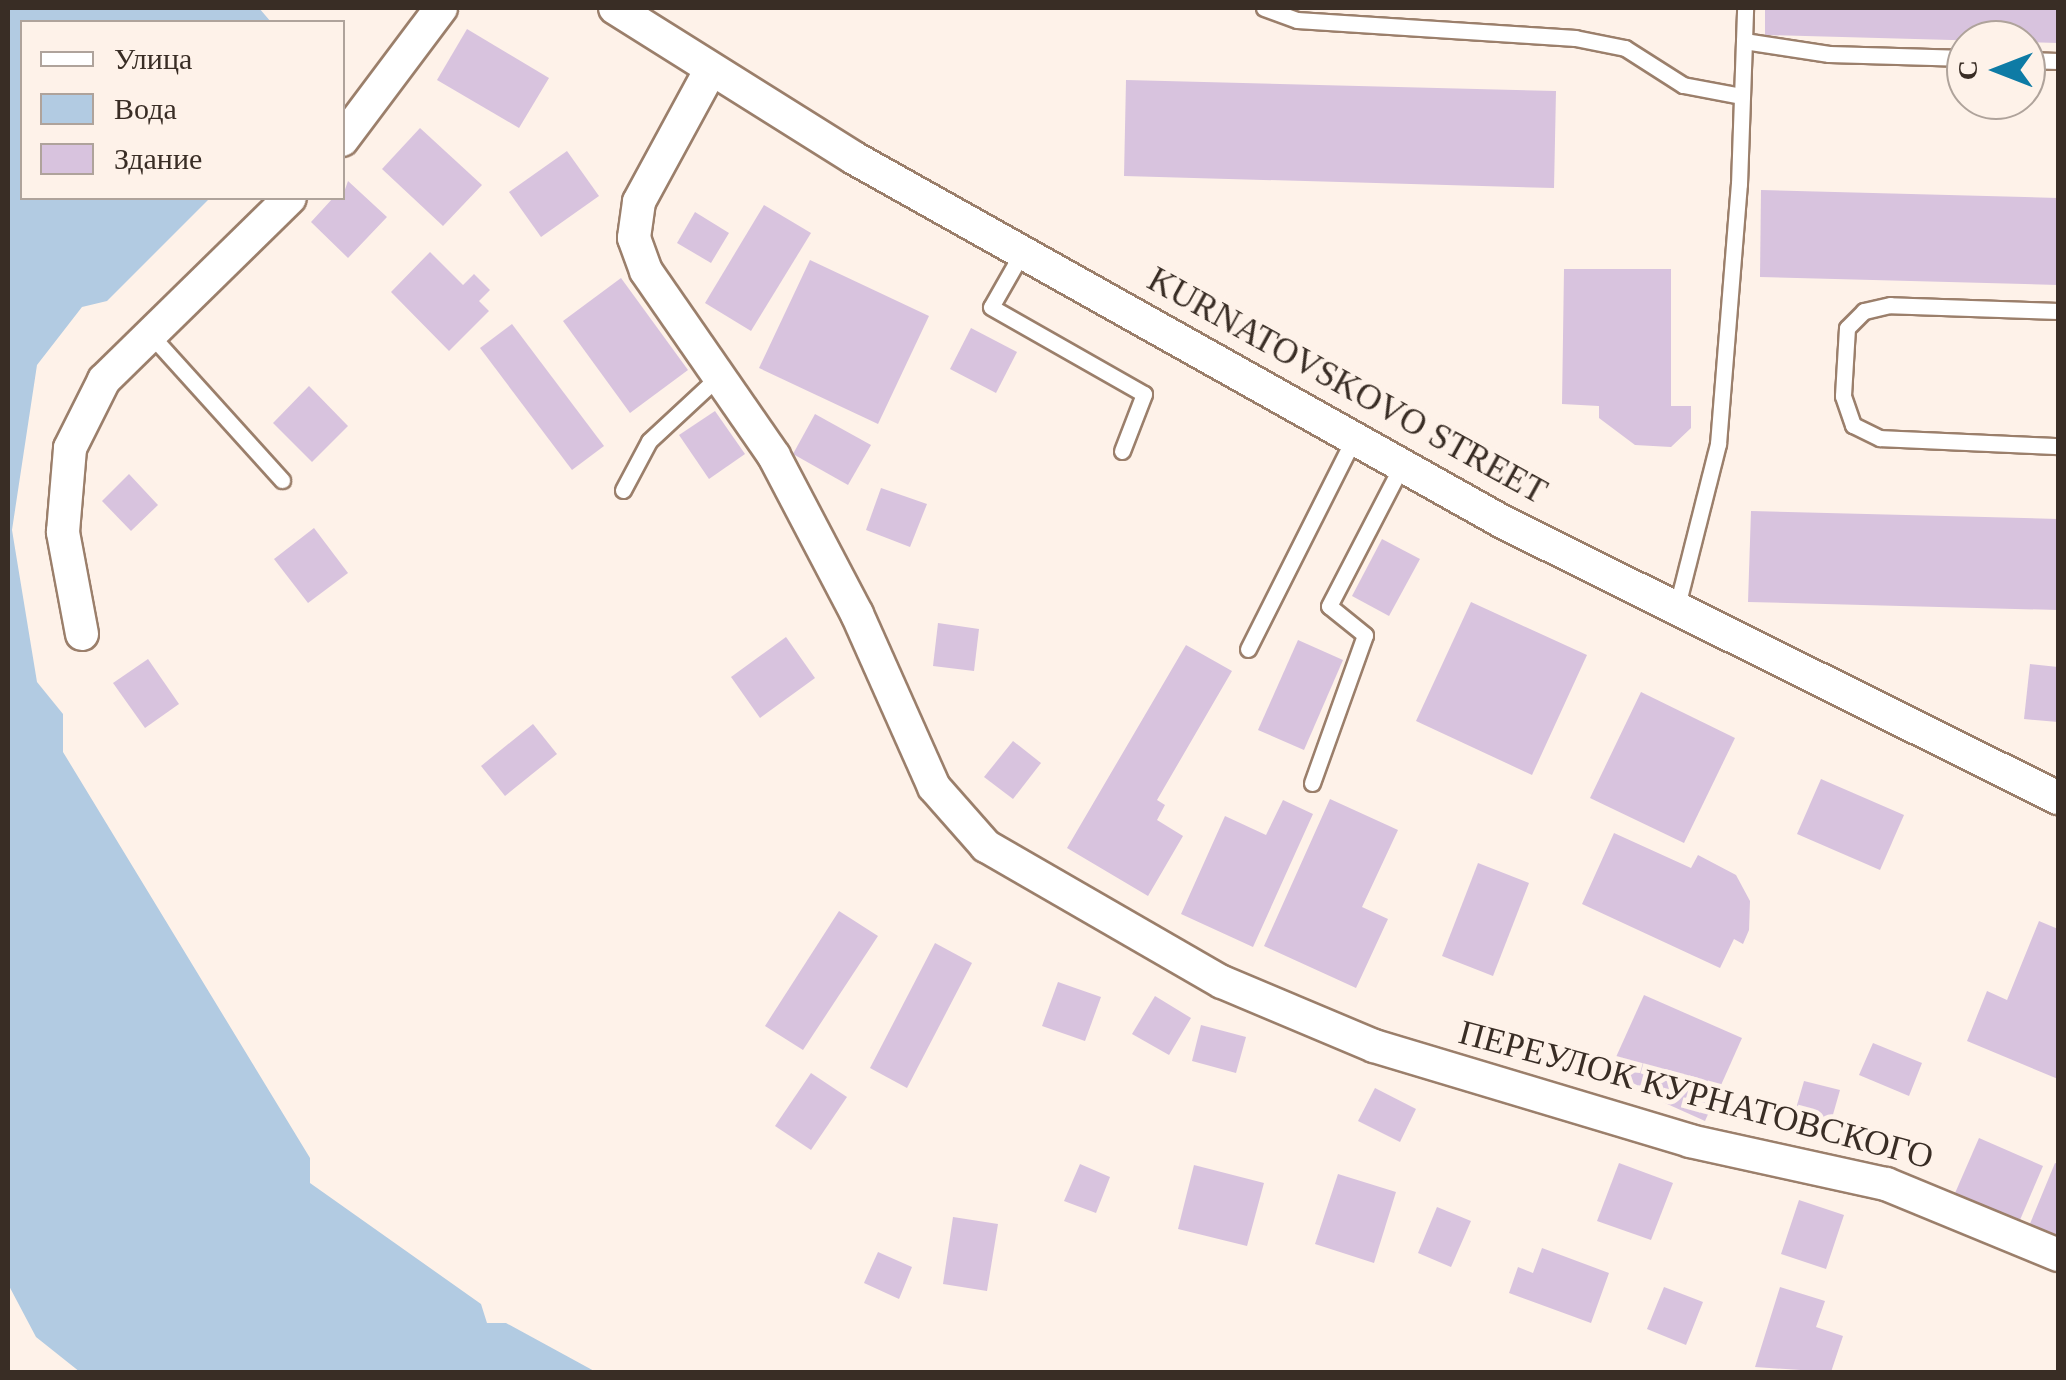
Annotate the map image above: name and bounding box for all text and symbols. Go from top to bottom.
legend [20,20,345,200]
north arrow [1946,20,2046,120]
text: Улица [114,42,192,75]
text: С [1952,60,1983,80]
text: Вода [114,92,177,125]
text: Здание [114,142,202,175]
street label: KURNATOVSKOVO STREET [1140,259,1554,513]
street label: ПЕРЕУЛОК КУРНАТОВСКОГО [1454,1011,1938,1179]

